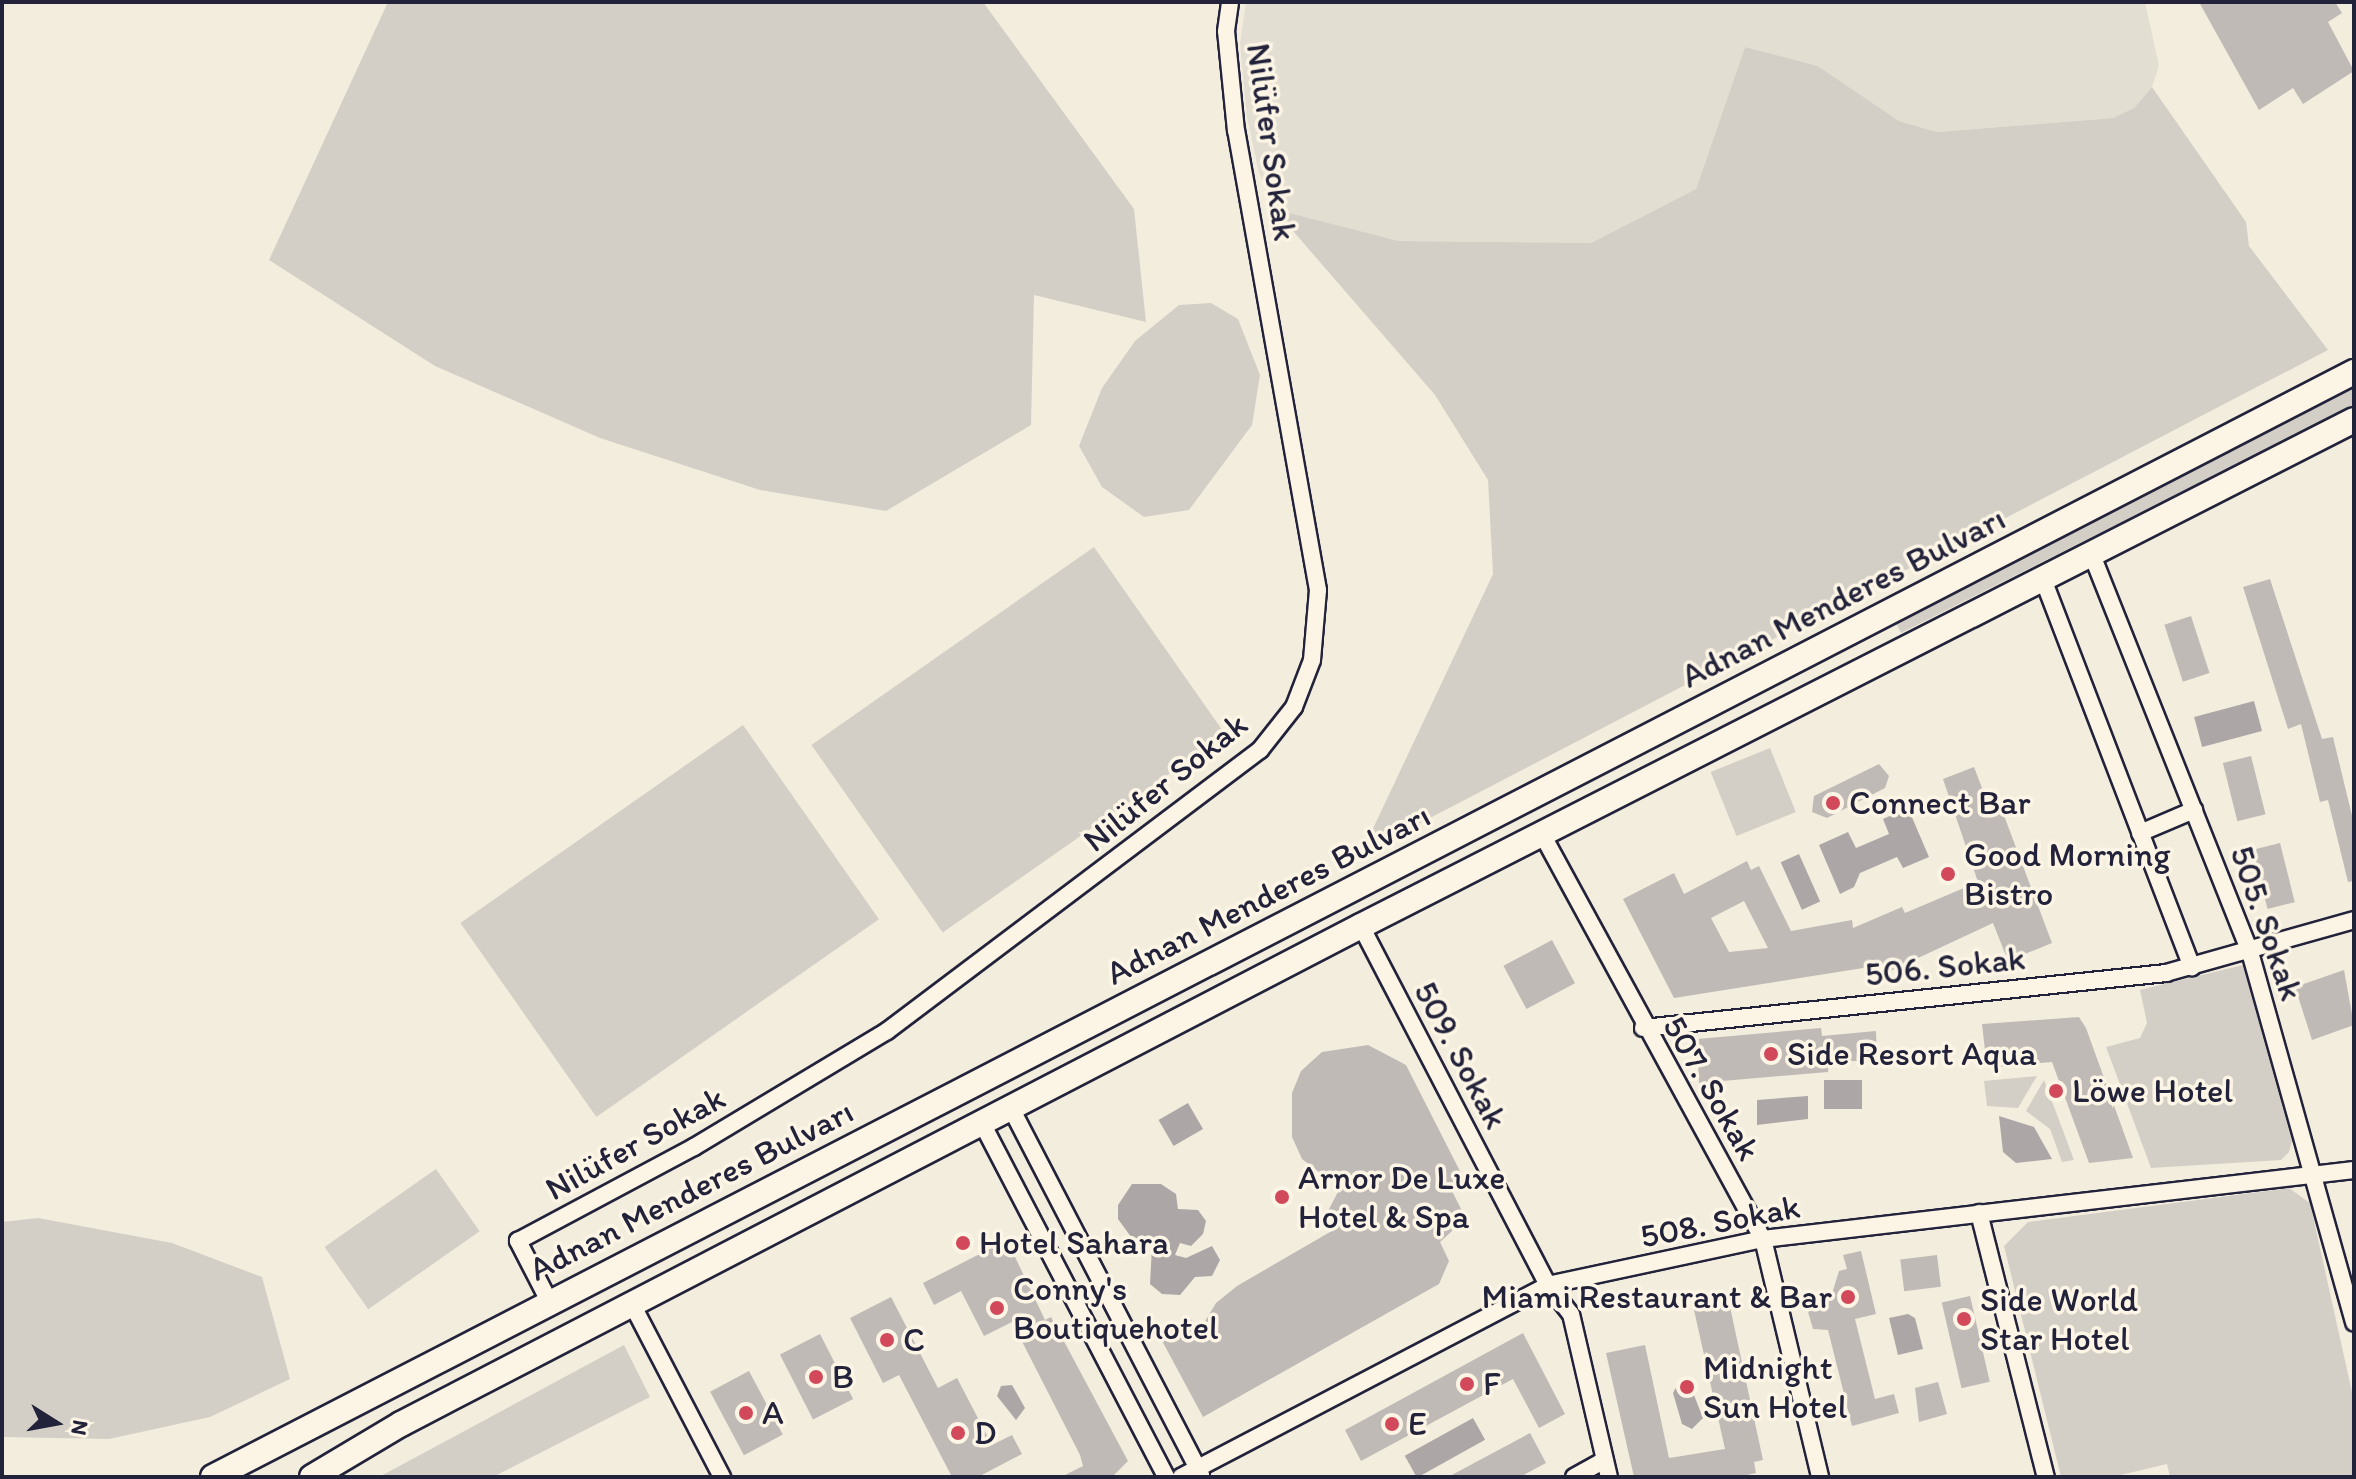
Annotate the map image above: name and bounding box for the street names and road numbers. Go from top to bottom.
street label: Nilüfer Sokak [1238,41,1306,243]
street label: Adnan Menderes Bulvarı [1674,498,2012,696]
street label: Nilüfer Sokak [1075,704,1255,860]
street label: Adnan Menderes Bulvarı [1099,795,1437,993]
street label: 505. Sokak [2222,840,2312,1006]
street label: 506. Sokak [1863,937,2027,995]
street label: 509. Sokak [1405,974,1517,1136]
street label: 507. Sokak [1654,1009,1770,1167]
street label: Nilüfer Sokak [538,1077,732,1209]
street label: Adnan Menderes Bulvarı [522,1091,860,1289]
street label: 508. Sokak [1637,1186,1803,1256]

